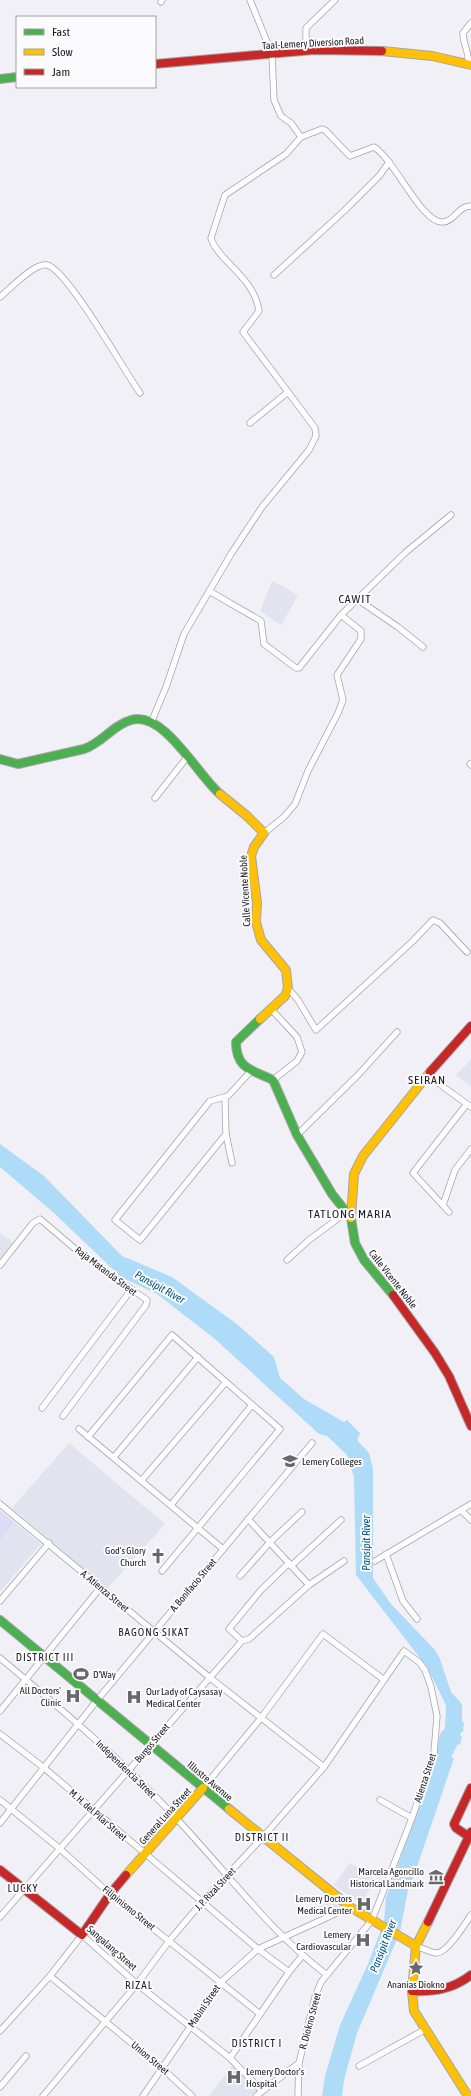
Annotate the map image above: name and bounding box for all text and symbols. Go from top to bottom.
legend [16,16,156,88]
text: Fast [52,25,70,39]
street label: Taal-Lemery Diversion Road [262,35,364,51]
text: Slow [52,45,73,59]
text: Jam [52,65,70,79]
district label: CAWIT [338,592,372,606]
street label: Calle Vicente Noble [238,854,252,927]
district label: SEIRAN [408,1073,446,1087]
district label: TATLONG MARIA [308,1207,392,1221]
street label: Raja Matanda Street [73,1244,139,1298]
street label: Calle Vicente Noble [367,1247,420,1311]
water label: Pansipit River [133,1268,188,1306]
school or university icon: Lemery Colleges [281,1452,299,1470]
place label: Lemery Colleges [302,1456,362,1467]
water label: Pansipit River [360,1515,372,1571]
place label: God's Glory Church [105,1545,146,1568]
church icon: God's Glory Church [149,1547,167,1565]
street label: A. Bonifacio Street [168,1556,219,1614]
street label: A. Atienza Street [79,1568,131,1614]
district label: BAGONG SIKAT [118,1626,190,1638]
district label: DISTRICT III [16,1651,74,1663]
sports icon: D'Way [72,1665,90,1683]
place label: D'Way [93,1669,116,1680]
place label: All Doctors' Clinic [20,1685,61,1708]
place label: Our Lady of Caysasay Medical Center [146,1686,222,1709]
hospital icon: All Doctors' Clinic [64,1687,82,1705]
hospital icon: Our Lady of Caysasay Medical Center [125,1688,143,1706]
street label: Burgos Street [132,1721,172,1765]
street label: Independencia Street [94,1738,158,1800]
street label: Atienza Street [412,1752,438,1804]
street label: Illustre Avenue [185,1759,235,1803]
street label: General Luna Street [137,1785,193,1846]
street label: M. H. del Pilar Street [67,1787,129,1843]
district label: DISTRICT II [235,1831,289,1843]
street label: J. P. Rizal Street [192,1865,238,1913]
place label: Marcela Agoncillo Historical Landmark [350,1866,425,1889]
museum icon: Marcela Agoncillo Historical Landmark [427,1868,445,1886]
district label: LUCKY [8,1882,38,1894]
street label: Filipinismo Street [101,1884,158,1933]
place label: Lemery Doctors Medical Center [295,1893,353,1916]
hospital icon: Lemery Doctors Medical Center [355,1895,373,1913]
water label: Pansipit River [367,1917,399,1974]
street label: Sangalang Street [85,1923,139,1973]
place label: Lemery Cardiovascular [296,1929,352,1952]
hospital icon: Lemery Cardiovascular [354,1931,372,1949]
place icon: Ananias Diokno [407,1959,425,1977]
district label: RIZAL [125,1979,153,1991]
place label: Ananias Diokno [387,1979,445,1990]
street label: Mabini Street [186,1983,222,2029]
street label: R. Diokno Street [297,1991,323,2050]
district label: DISTRICT I [232,2037,282,2049]
street label: Union Street [129,2039,171,2077]
place label: Lemery Doctor's Hospital [246,2066,305,2089]
hospital icon: Lemery Doctor's Hospital [225,2068,243,2086]

